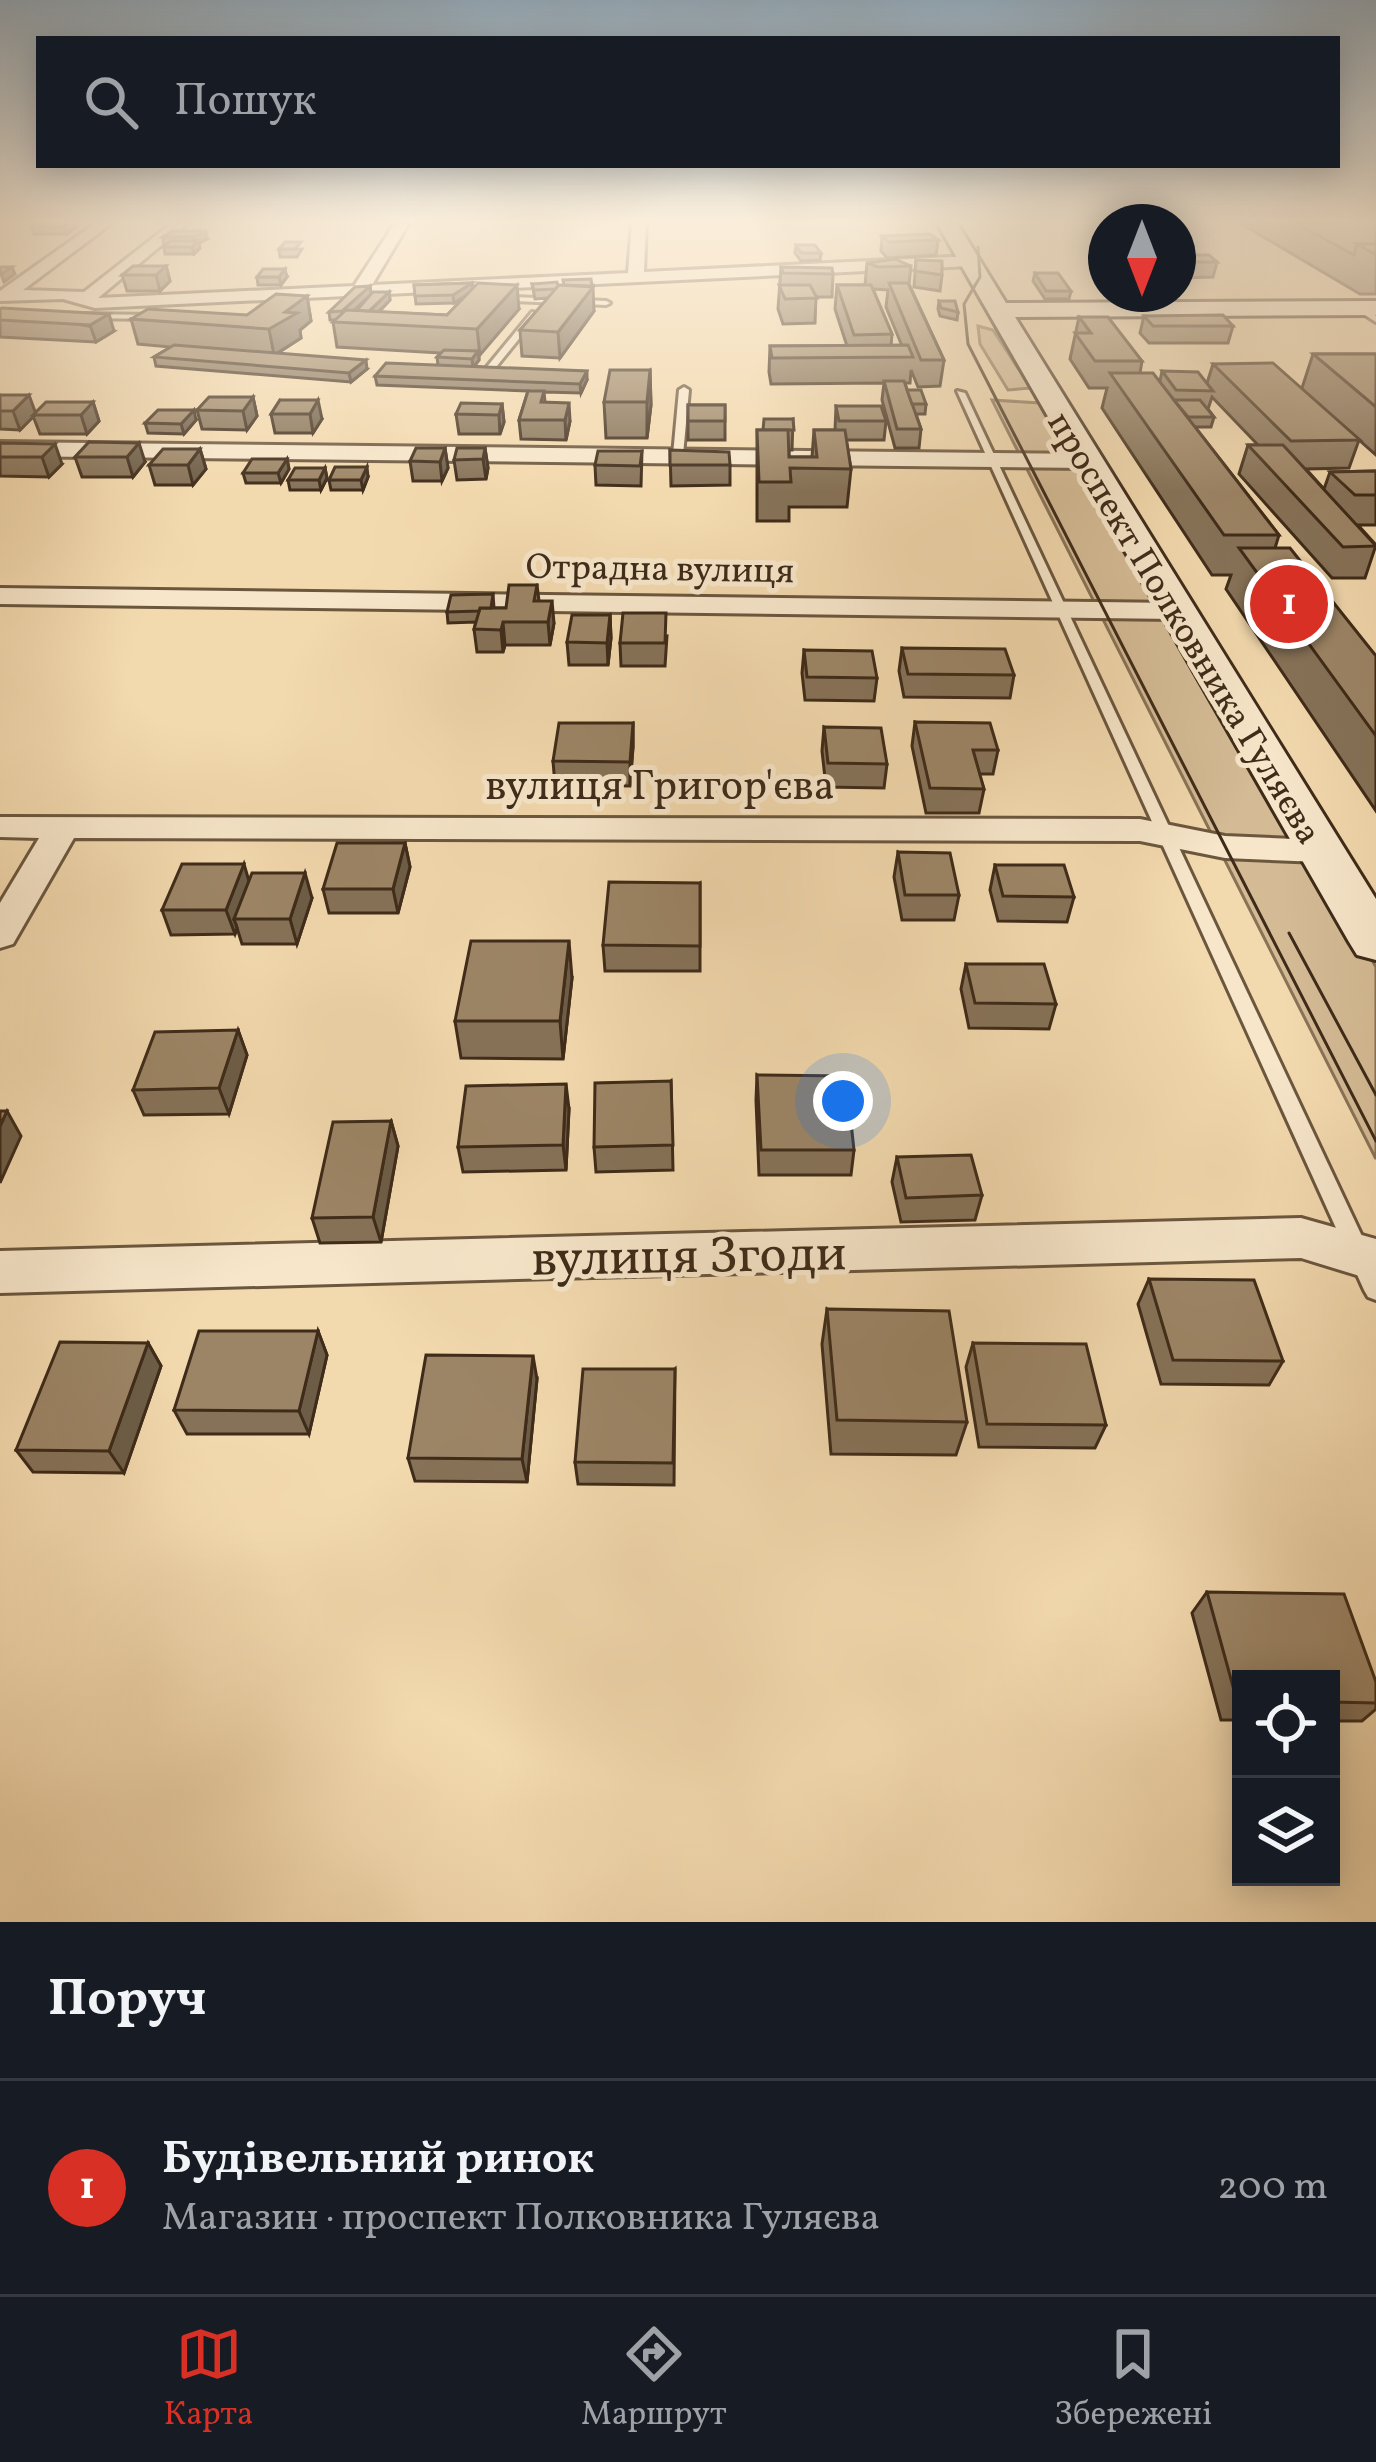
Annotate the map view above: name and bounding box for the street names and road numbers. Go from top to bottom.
street label: проспект Полковника Гуляєва [1033,403,1332,855]
street label: Отрадна вулиця [525,544,795,598]
street label: вулиця Григор'єва [485,759,835,818]
street label: вулиця Згоди [531,1220,847,1297]

